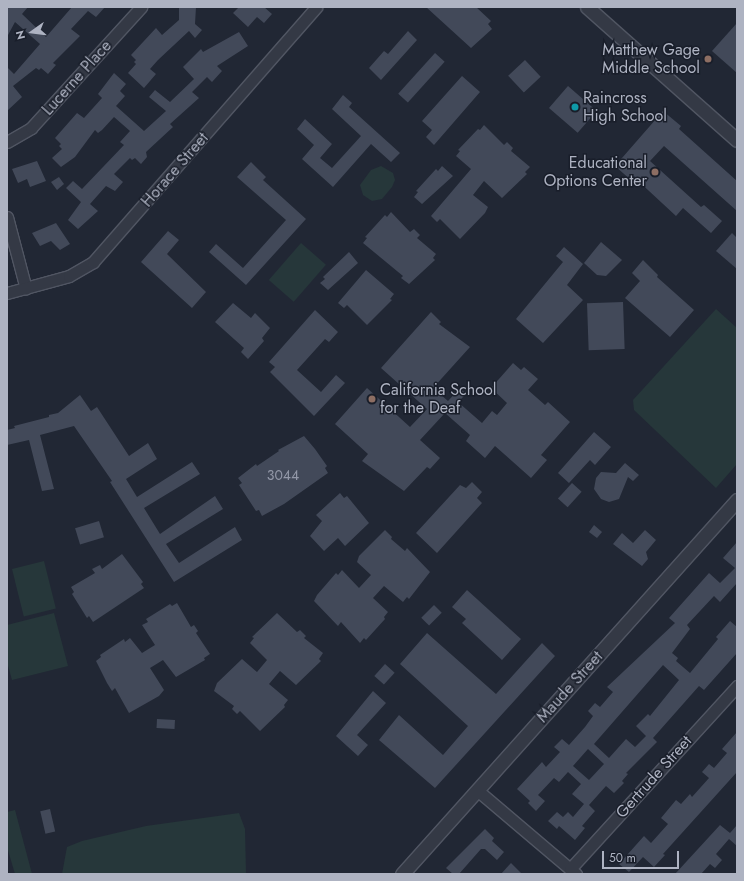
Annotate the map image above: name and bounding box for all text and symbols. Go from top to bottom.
north arrow [12,12,52,52]
text: N [12,29,29,41]
street label: Lucerne Place [38,37,116,119]
place label: Matthew Gage Middle School [602,40,700,78]
marker: Matthew Gage Middle School [703,54,713,64]
place label: Raincross High School [583,88,667,126]
marker: Raincross High School [570,102,580,112]
street label: Horace Street [138,129,212,211]
place label: Educational Options Center [544,153,647,191]
marker: Educational Options Center [650,167,660,177]
place label: California School for the Deaf [380,380,496,418]
marker: California School for the Deaf [367,394,377,404]
house number: 3044 [267,467,299,483]
street label: Maude Street [533,647,607,727]
street label: Gertrude Street [612,732,696,822]
scale bar [604,843,681,869]
text: 50 m [609,849,636,867]

